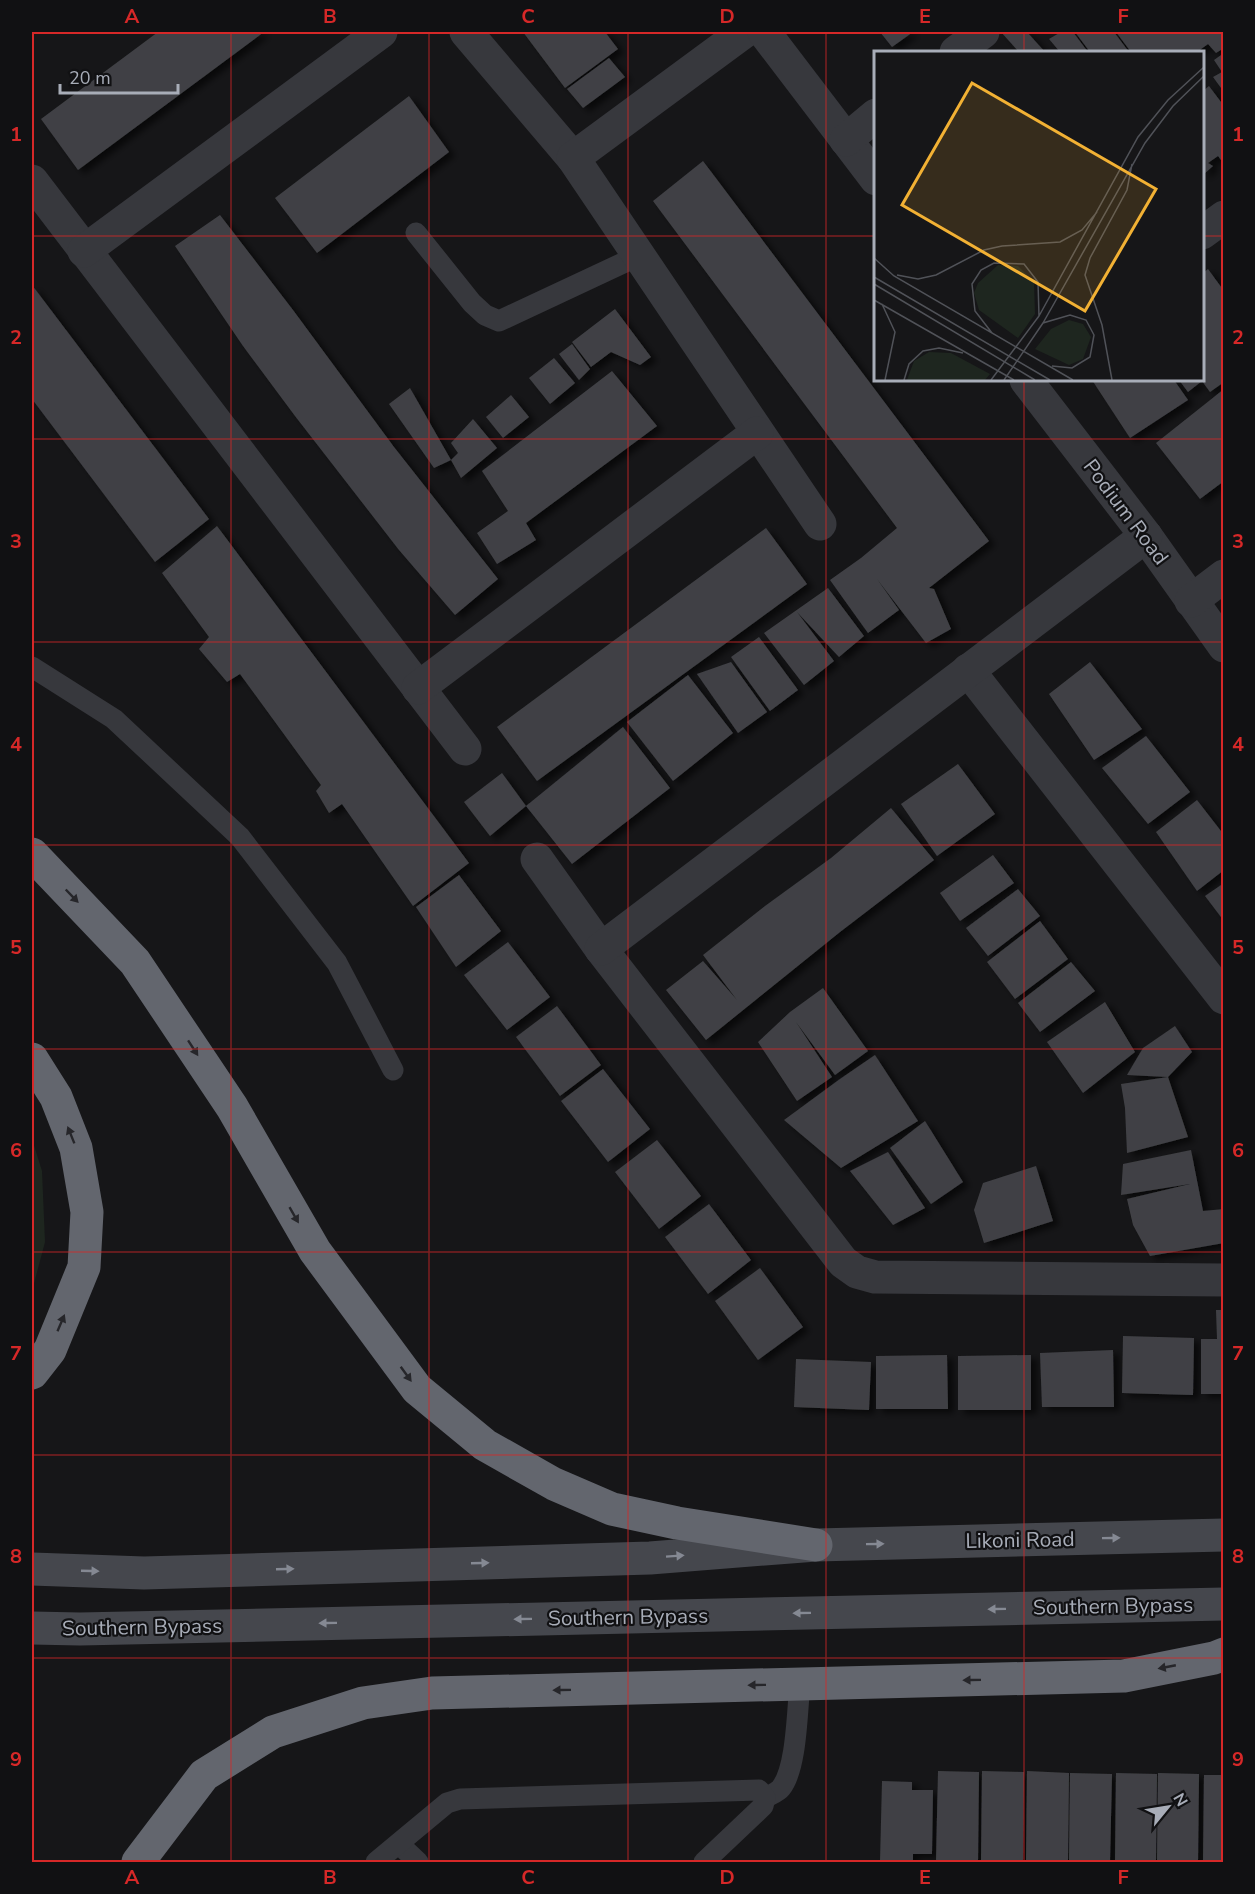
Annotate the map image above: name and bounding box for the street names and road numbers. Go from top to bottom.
street label: Podium Road [1077,453,1175,571]
street label: Likoni Road [965,1525,1075,1555]
street label: Southern Bypass [1033,1591,1193,1621]
street label: Southern Bypass [548,1602,708,1632]
street label: Southern Bypass [62,1612,222,1642]

